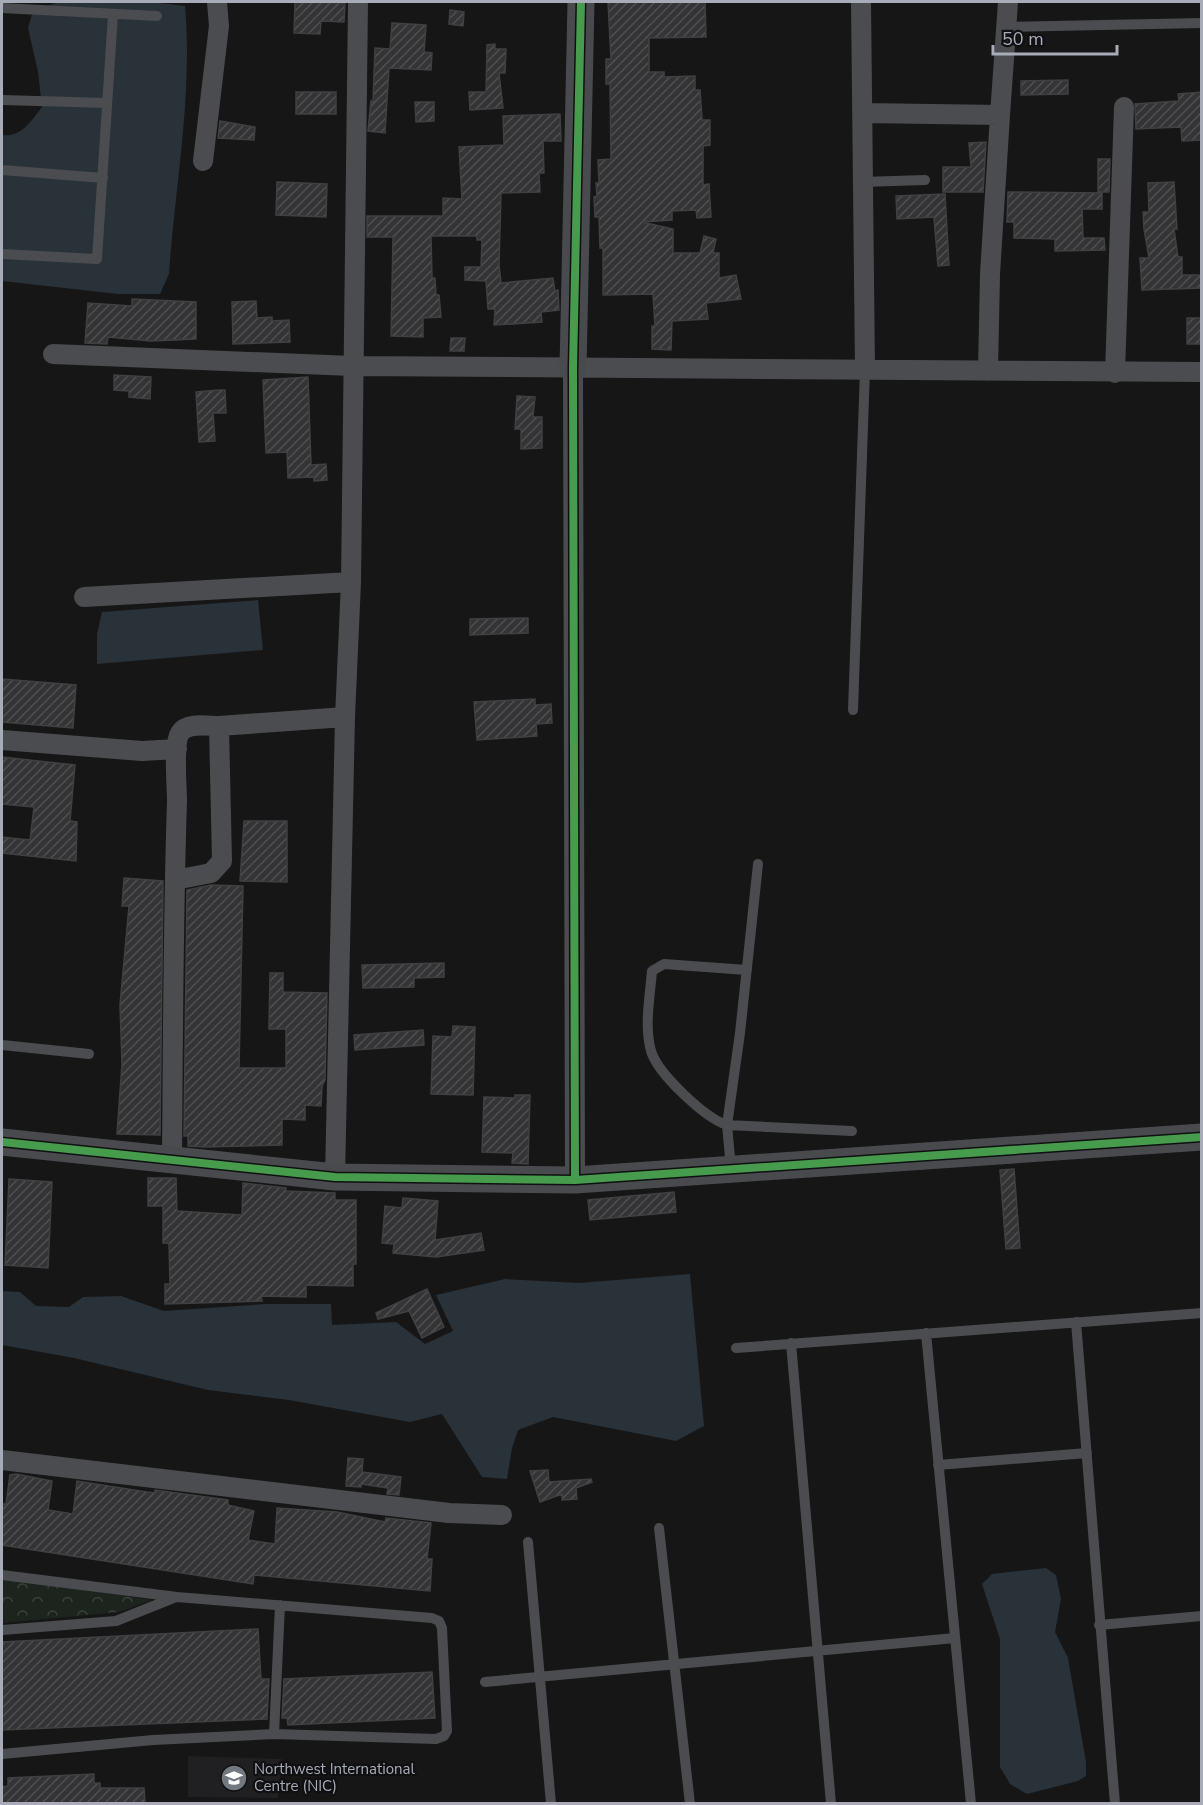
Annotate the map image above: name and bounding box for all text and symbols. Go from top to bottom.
scale bar [993,18,1118,56]
text: 50 m [1002,27,1044,51]
place label: Northwest International Centre (NIC) [254,1759,416,1796]
school or university icon: Northwest International Centre (NIC) [219,1763,249,1793]

